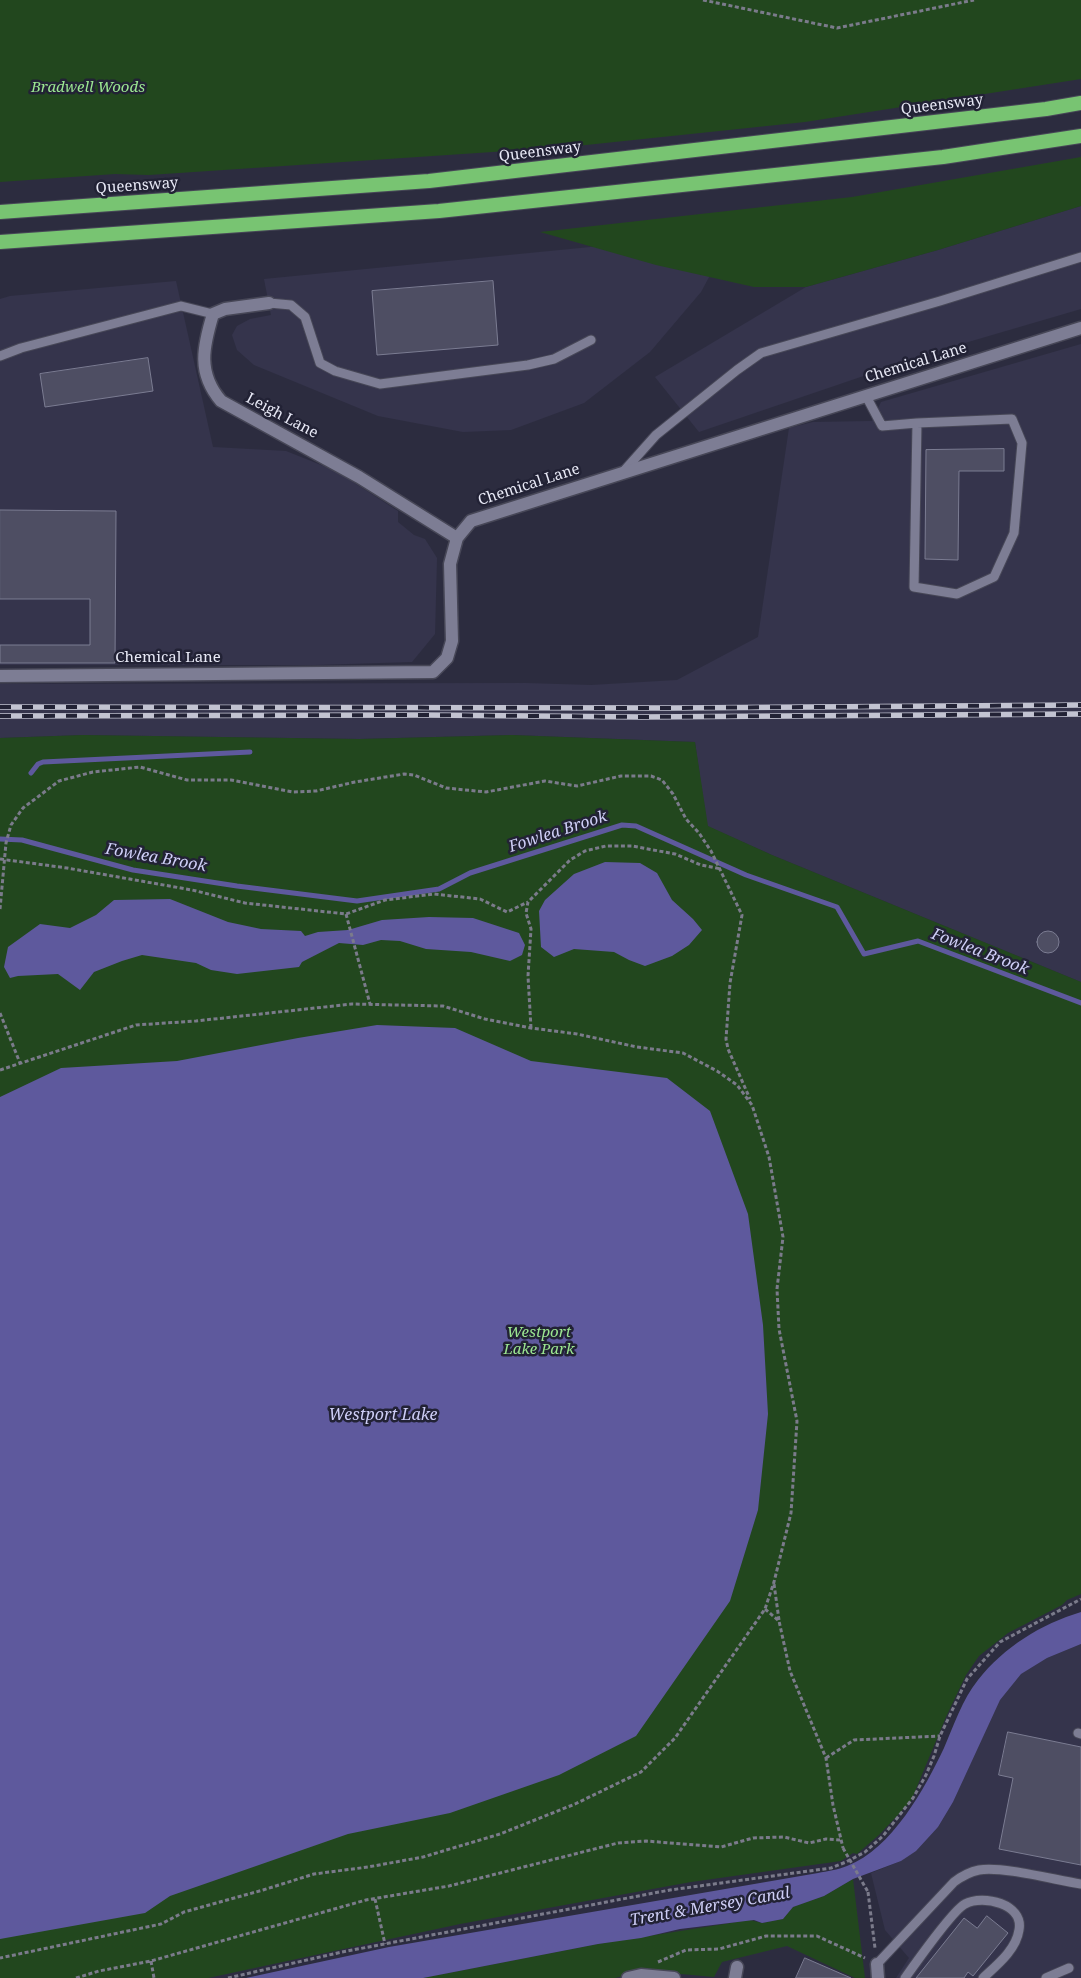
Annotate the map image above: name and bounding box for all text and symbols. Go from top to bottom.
park label: Bradwell Woods [31,79,145,97]
street label: Queensway [900,91,984,119]
street label: Queensway [498,138,582,166]
street label: Queensway [95,174,179,198]
street label: Chemical Lane [863,339,969,387]
street label: Leigh Lane [243,389,321,443]
street label: Chemical Lane [476,460,582,510]
street label: Chemical Lane [115,649,221,667]
water label: Fowlea Brook [506,807,610,857]
water label: Fowlea Brook [104,840,208,876]
water label: Fowlea Brook [929,925,1031,979]
park label: Westport Lake Park [503,1324,575,1359]
water label: Westport Lake [329,1405,437,1425]
water label: Trent & Mersey Canal [629,1883,791,1931]

